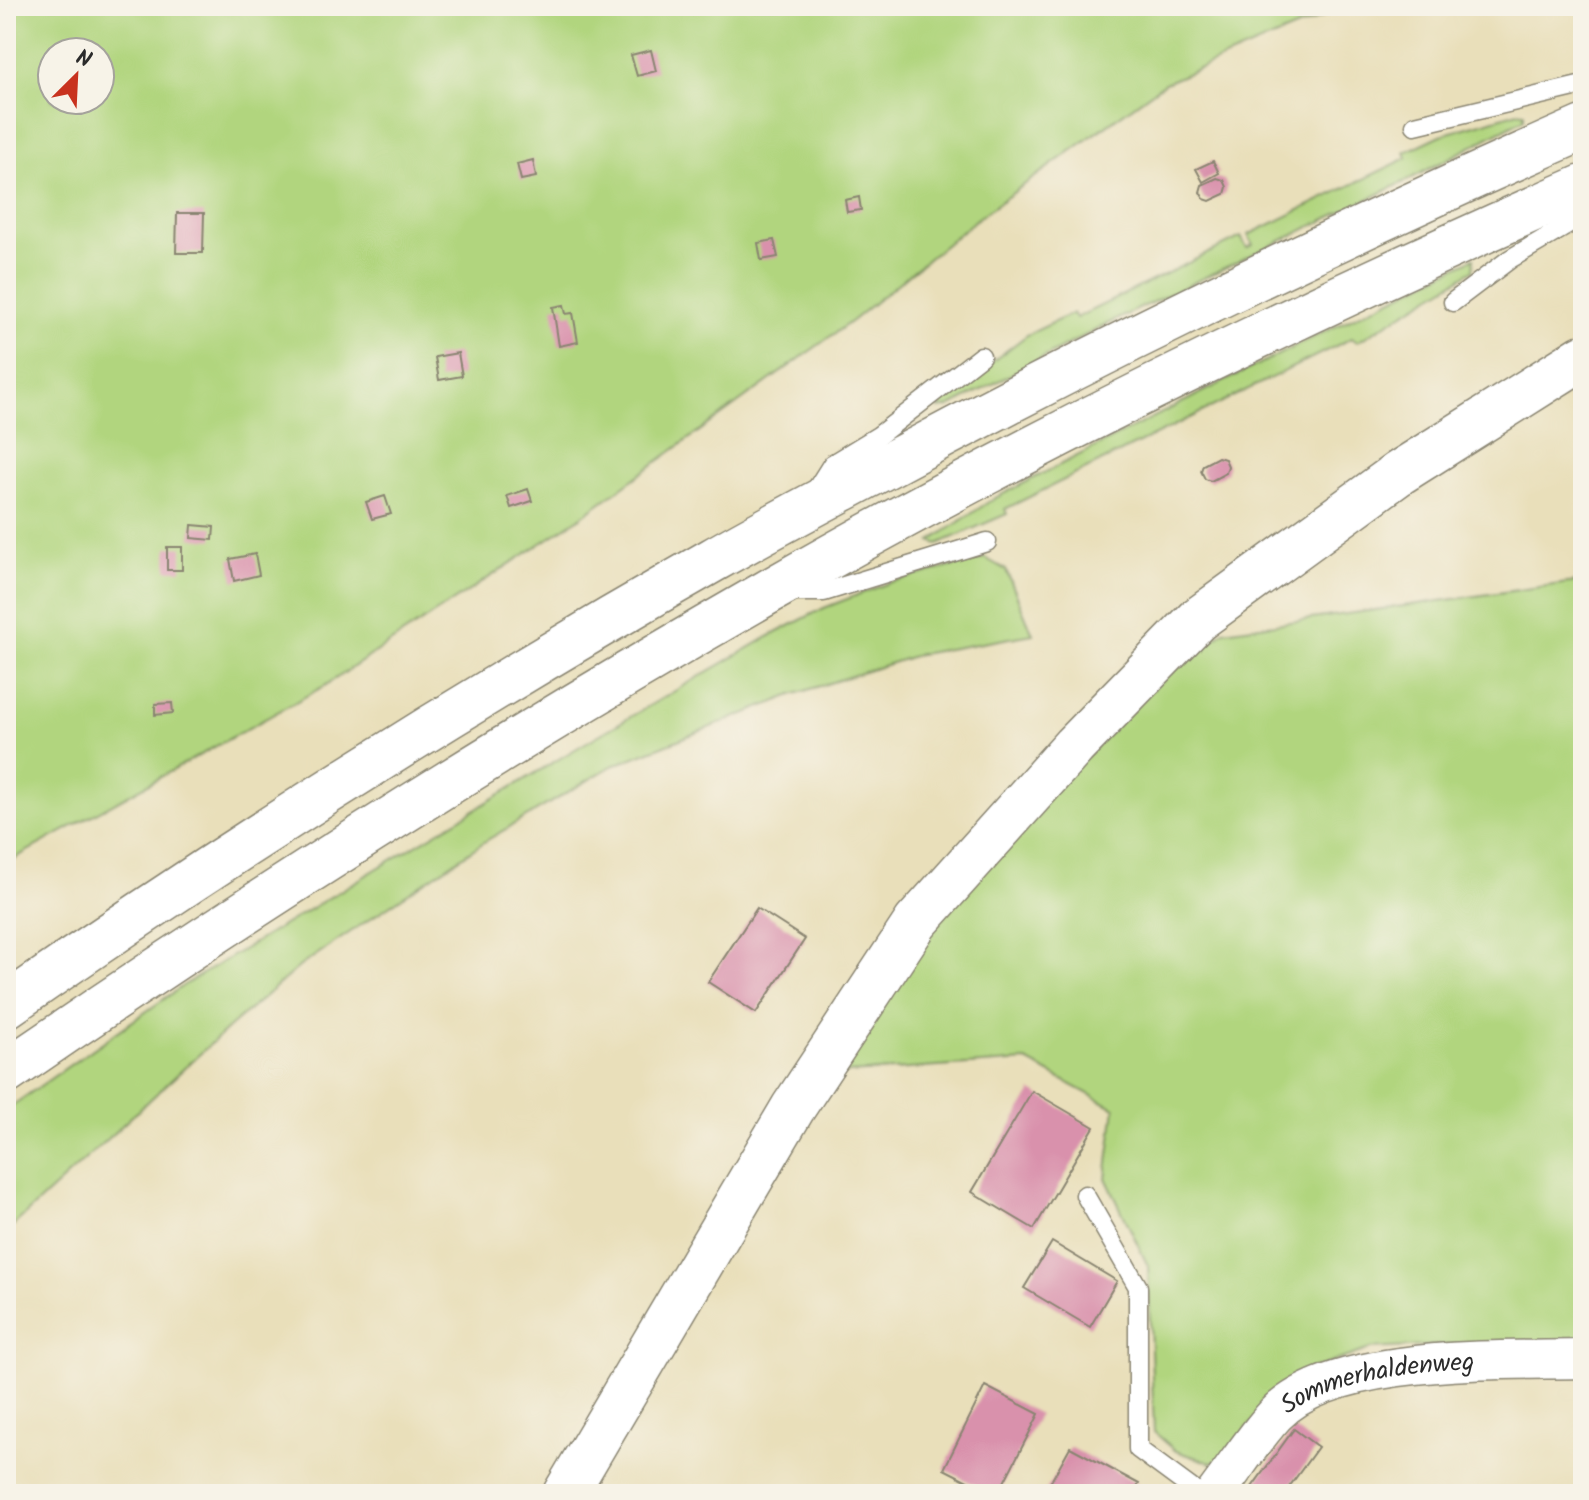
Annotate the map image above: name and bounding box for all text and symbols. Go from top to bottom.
north arrow [36,36,116,116]
text: N [70,41,97,79]
street label: Sommerhaldenweg [1272,1342,1475,1426]

